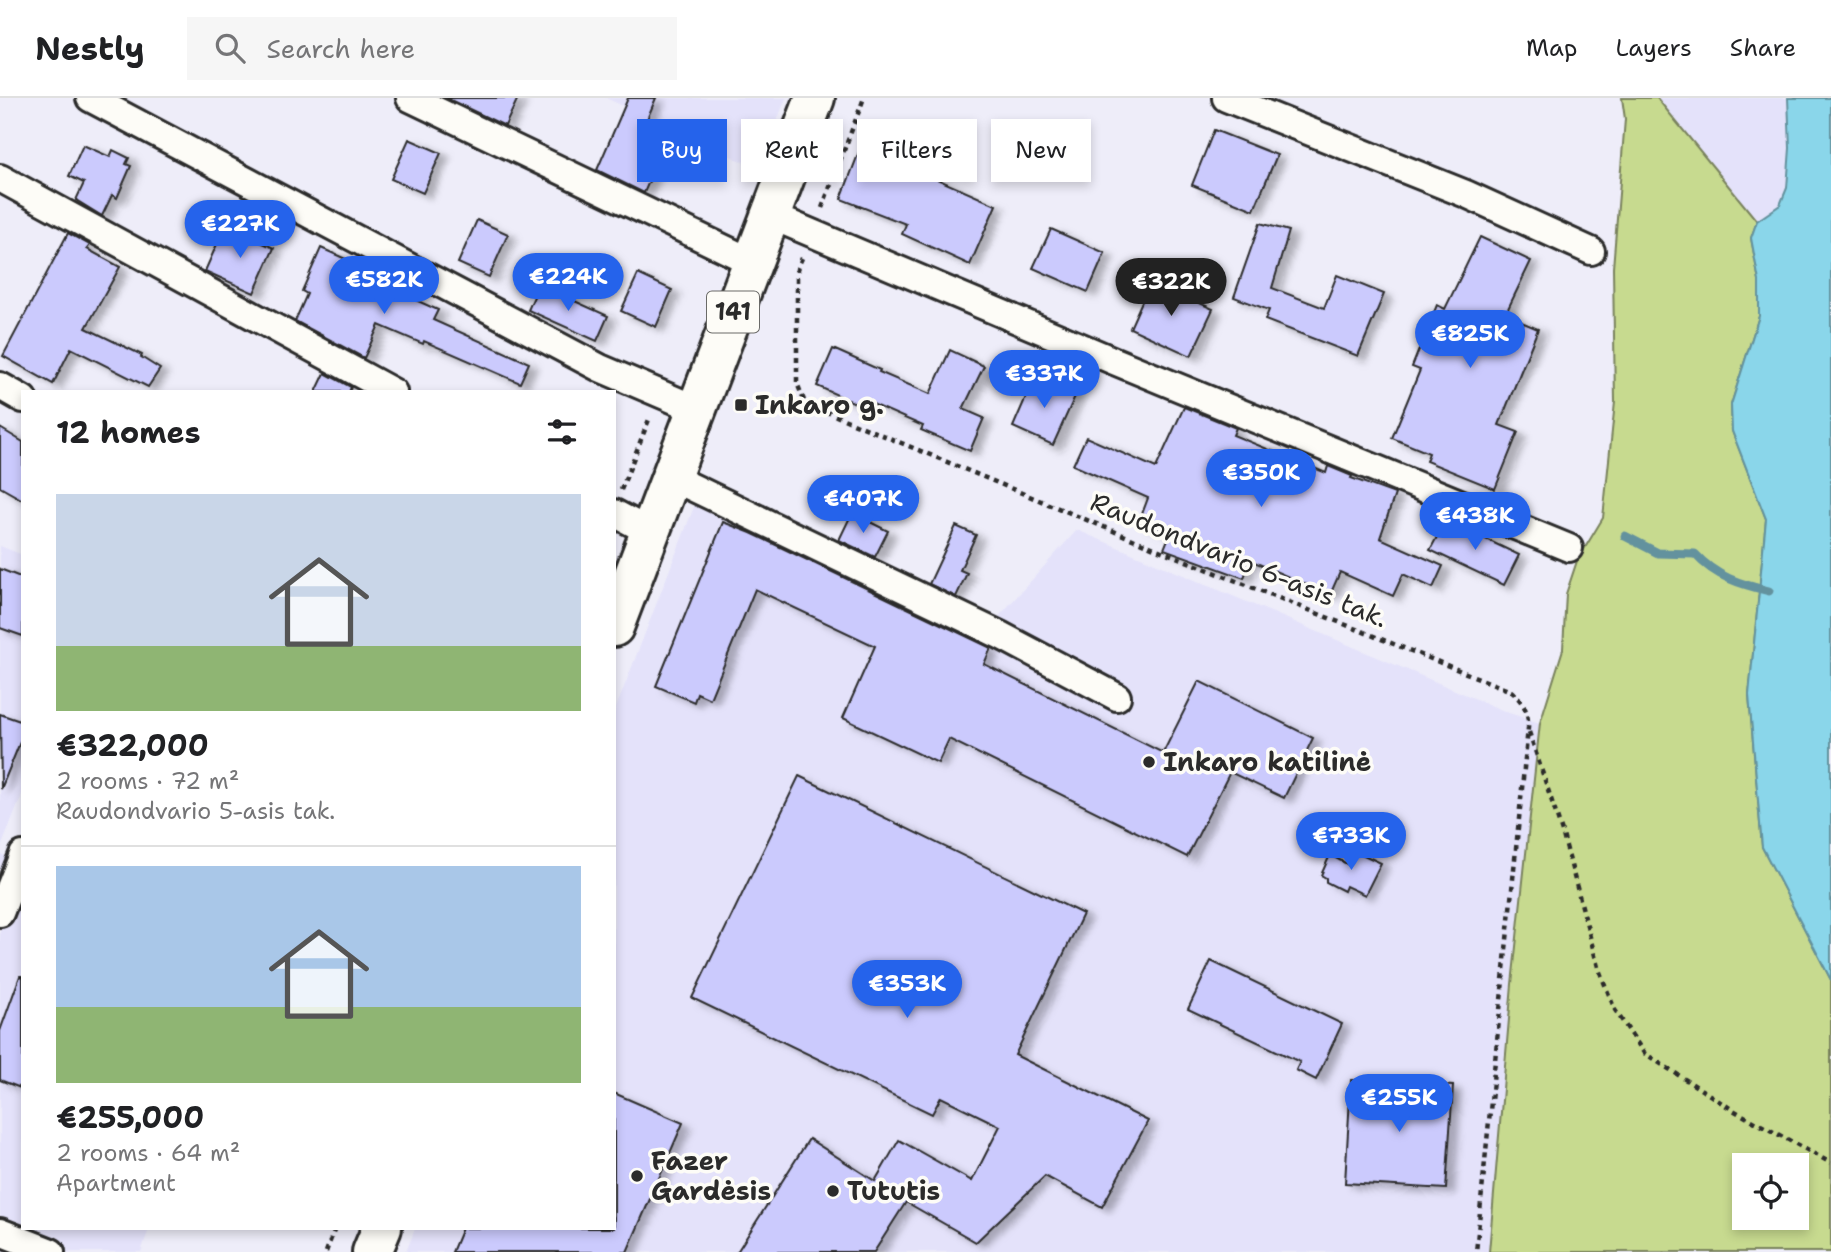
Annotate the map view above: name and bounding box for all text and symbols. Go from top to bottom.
search box [187,17,677,80]
text: Nestly [35,26,145,71]
icon: search [211,29,249,67]
text: Search here [267,31,415,66]
text: Map [1526,32,1577,64]
text: Layers [1615,32,1692,64]
text: Share [1730,32,1796,64]
chip: Buy [637,119,727,182]
chip: Rent [741,119,843,182]
chip: Filters [857,119,977,182]
chip: New [991,119,1091,182]
pin: €227K [191,200,289,260]
text: €227K [201,208,279,238]
pin: €224K [519,254,617,313]
pin: €582K [335,256,433,316]
pin: €322K [1122,258,1220,318]
text: €224K [529,261,607,291]
text: €582K [345,264,423,294]
text: €322K [1132,266,1210,296]
road number: 141 [707,292,759,332]
pin: €825K [1421,310,1519,370]
text: €825K [1431,318,1509,348]
pin: €337K [995,350,1093,410]
text: €337K [1005,358,1083,388]
place label: Inkaro g. [755,387,884,422]
marker: Inkaro g. [733,397,749,413]
text: 12 homes [56,412,200,453]
icon: filters [543,413,581,451]
pin: €350K [1212,450,1310,509]
text: €350K [1222,457,1300,487]
pin: €407K [814,476,912,535]
text: €407K [823,483,903,513]
street label: Raudondvario 6-asis tak. [1085,484,1393,635]
pin: €438K [1426,492,1524,552]
text: €438K [1436,500,1514,530]
icon: home [256,539,382,665]
text: €322,000 [56,725,209,766]
place label: Inkaro katilinė [1163,744,1371,779]
marker: Inkaro katilinė [1141,754,1157,770]
text: 2 rooms · 72 m² [56,766,239,796]
text: Raudondvario 5-asis tak. [56,796,335,826]
pin: €733K [1302,812,1400,872]
text: €733K [1312,820,1390,850]
icon: home [256,911,382,1037]
pin: €353K [858,960,956,1020]
text: €353K [868,968,946,998]
pin: €255K [1350,1074,1448,1134]
text: €255K [1361,1082,1437,1112]
text: €255,000 [56,1097,204,1138]
text: 2 rooms · 64 m² [56,1138,240,1168]
place label: Fazer Gardėsis [651,1143,771,1208]
map controls [1732,1153,1809,1230]
button: locate [1732,1153,1809,1230]
text: Apartment [56,1168,176,1198]
marker: Fazer Gardėsis [629,1168,645,1184]
place label: Tututis [847,1173,940,1208]
marker: Tututis [825,1183,841,1199]

